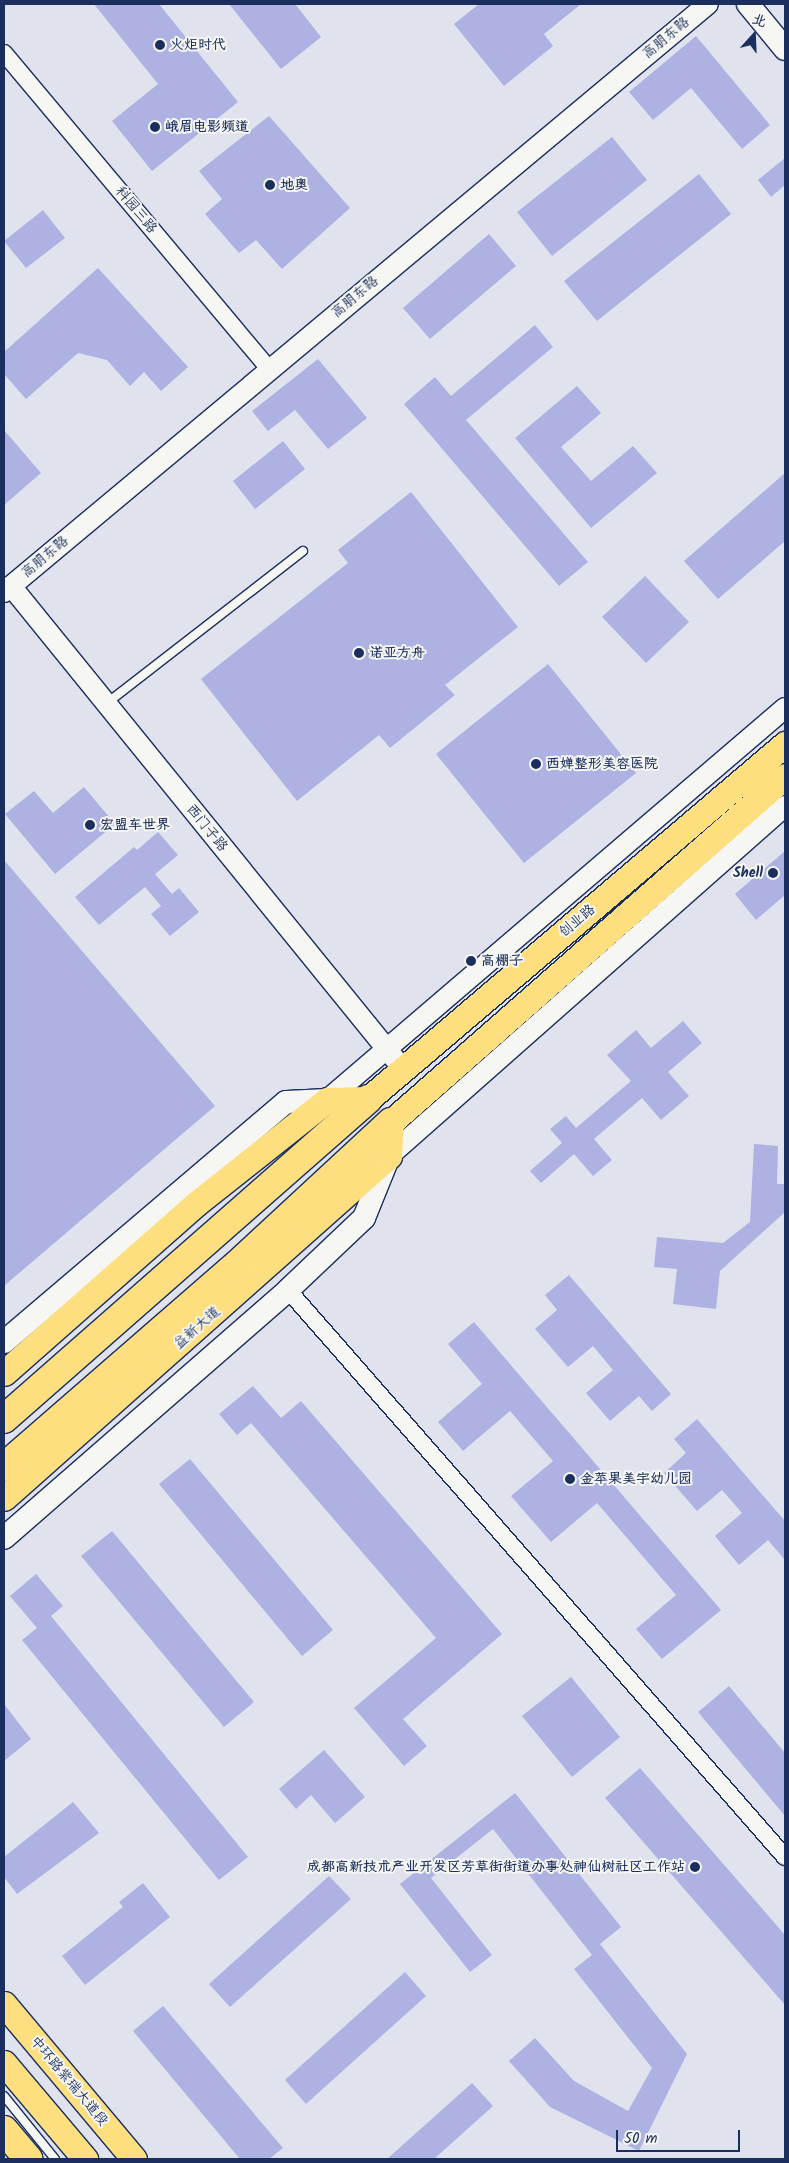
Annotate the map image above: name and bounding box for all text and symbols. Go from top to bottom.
text: 北 [749,8,769,34]
north arrow [729,10,779,60]
street label: 高朋东路 [639,14,693,62]
place label: 火炬时代 [170,37,226,53]
marker: 火炬时代 [154,39,166,51]
place label: 峨眉电影频道 [165,119,249,135]
marker: 峨眉电影频道 [149,121,161,133]
place label: 地奥 [280,177,308,193]
marker: 地奥 [264,179,276,191]
street label: 科园三路 [112,183,160,237]
street label: 高朋东路 [328,273,382,321]
street label: 高朋东路 [18,533,72,581]
place label: 诺亚方舟 [369,645,425,661]
marker: 诺亚方舟 [353,647,365,659]
place label: 西婵整形美容医院 [546,756,658,772]
marker: 西婵整形美容医院 [530,758,542,770]
street label: 西门子路 [183,801,231,855]
place label: 宏盟车世界 [100,817,170,833]
marker: 宏盟车世界 [84,819,96,831]
place label: Shell [733,865,763,881]
marker: Shell [767,867,779,879]
street label: 创业路 [556,901,598,941]
place label: 高棚子 [481,953,523,969]
marker: 高棚子 [465,955,477,967]
street label: 益新大道 [170,1303,224,1353]
place label: 金苹果美宇幼儿园 [580,1471,692,1487]
marker: 金苹果美宇幼儿园 [564,1473,576,1485]
place label: 成都高新技术产业开发区芳草街街道办事处神仙树社区工作站 [307,1859,685,1875]
marker: 成都高新技术产业开发区芳草街街道办事处神仙树社区工作站 [689,1861,701,1873]
street label: 中环路紫瑞大道段 [27,2033,111,2129]
scale bar [619,2120,743,2152]
text: 50 m [624,2127,658,2151]

